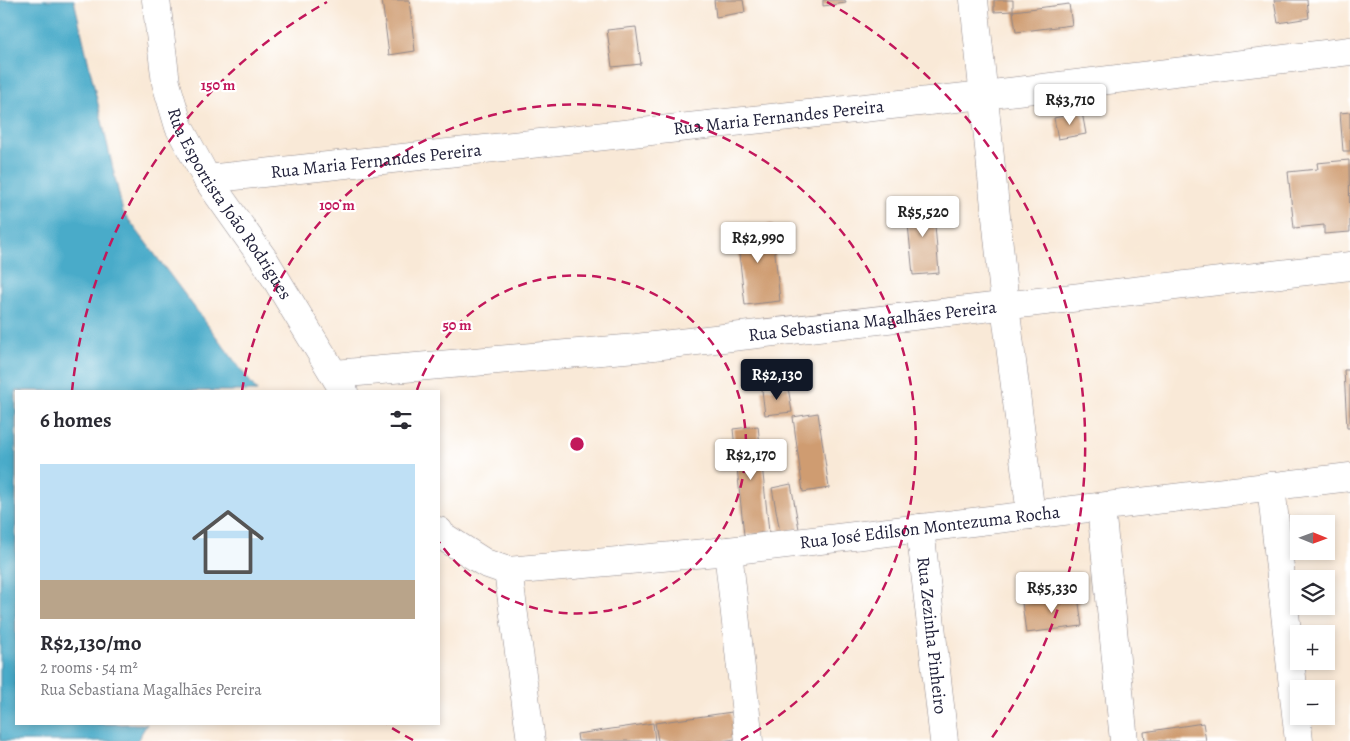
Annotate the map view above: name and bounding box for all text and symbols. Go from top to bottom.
text: 150 m [201,75,236,95]
pin: R$3,710 [1024,84,1116,126]
text: R$3,710 [1045,89,1095,111]
street label: Rua Maria Fernandes Pereira [672,94,886,141]
street label: Rua Esportista João Rodrigues [162,105,298,304]
street label: Rua Maria Fernandes Pereira [269,137,483,184]
text: 100 m [319,195,355,215]
pin: R$5,520 [877,196,969,238]
text: R$5,520 [897,201,949,223]
pin: R$2,990 [712,222,804,264]
text: R$2,990 [732,227,784,249]
street label: Rua Sebastiana Magalhães Pereira [747,295,998,347]
text: 50 m [442,315,472,335]
pin: R$2,130 [731,358,823,401]
text: R$2,130 [752,364,802,386]
text: 6 homes [40,406,112,434]
icon: filters [387,406,415,434]
centre of rings [568,435,586,453]
pin: R$2,170 [705,438,797,481]
text: R$2,170 [726,444,776,466]
icon: home [183,497,273,587]
street label: Rua José Edilson Montezuma Rocha [798,500,1062,554]
north arrow [1290,515,1335,560]
map controls [1290,515,1335,725]
street label: Rua Zezinha Pinheiro [911,555,953,715]
button: layers [1290,570,1335,615]
pin: R$5,330 [1006,572,1098,614]
text: R$5,330 [1027,577,1077,599]
button: + [1290,625,1335,670]
text: R$2,130/mo [40,629,142,657]
text: 2 rooms · 54 m² [40,657,138,679]
text: Rua Sebastiana Magalhães Pereira [40,679,262,701]
button: − [1290,680,1335,725]

